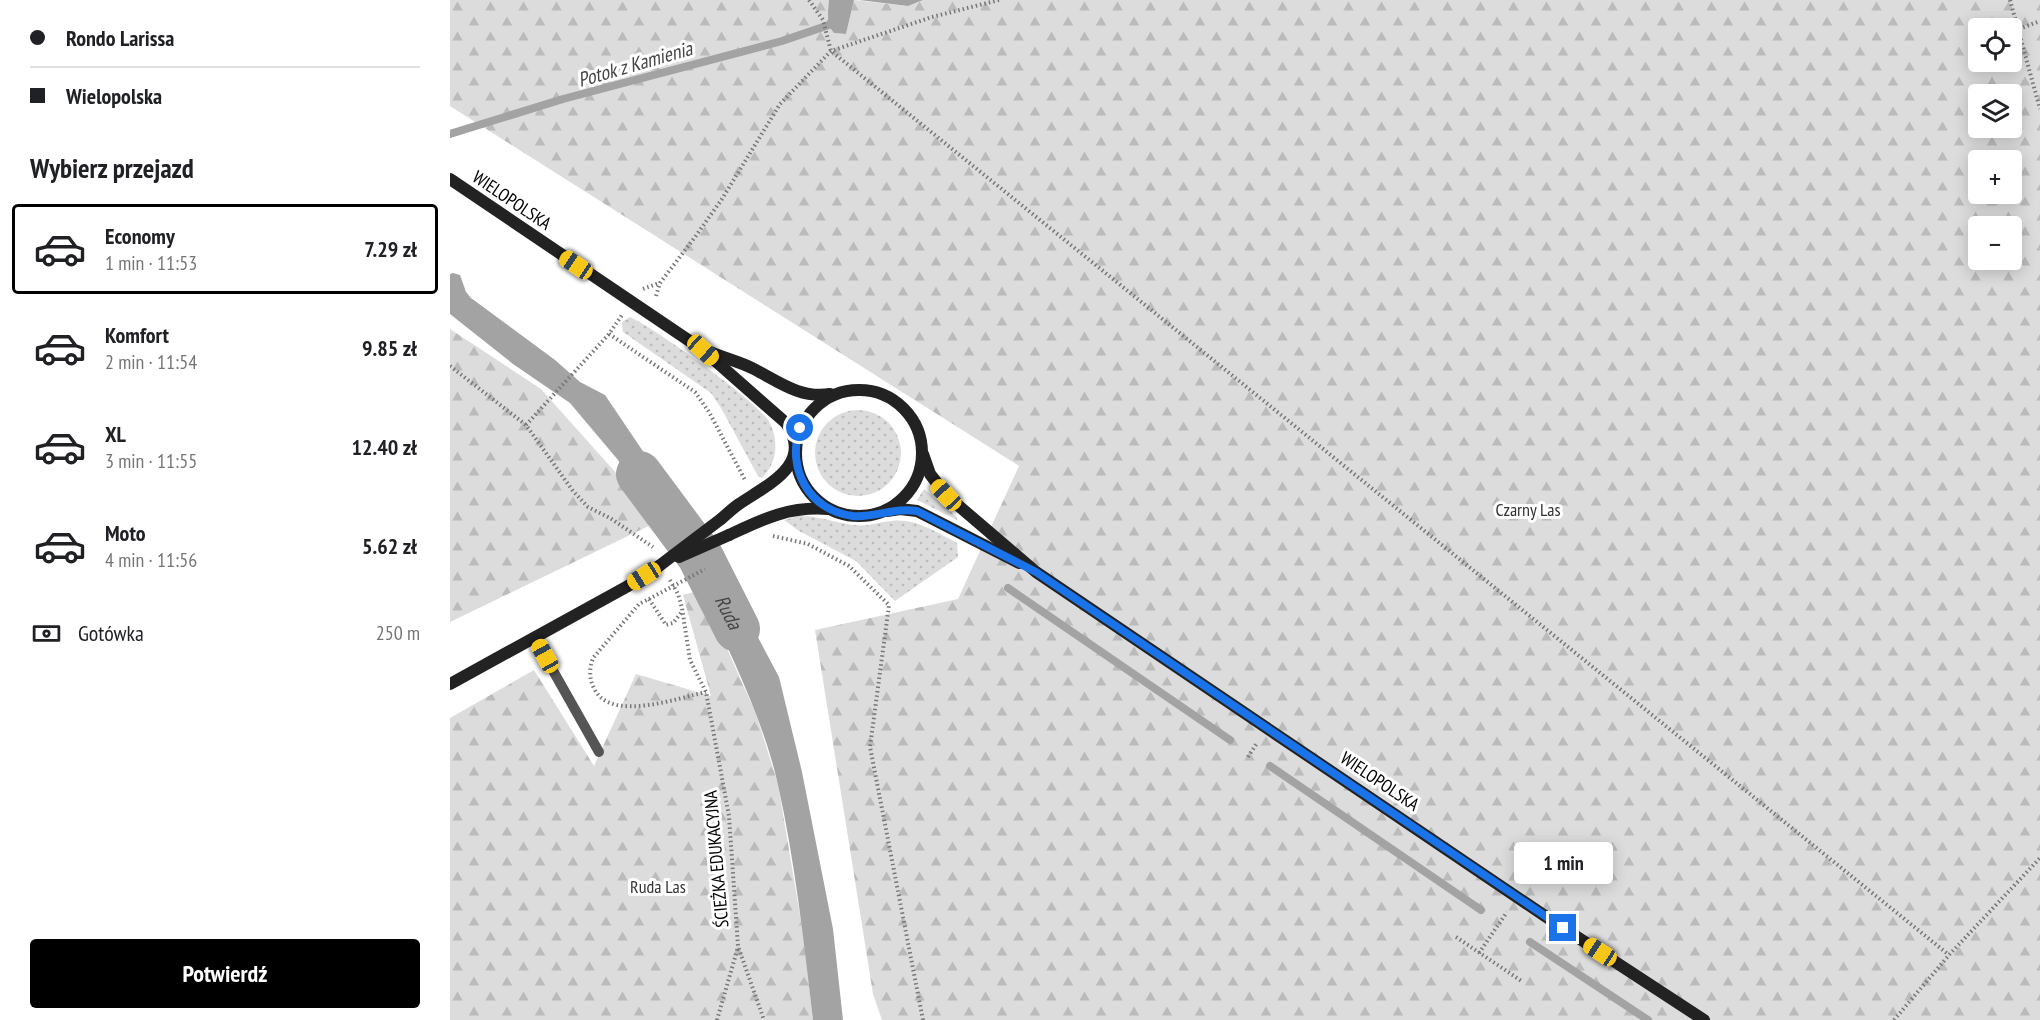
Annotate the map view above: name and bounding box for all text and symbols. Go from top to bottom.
map controls [1968,18,2022,270]
button: locate [1968,18,2022,72]
text: Rondo Larissa [66,24,174,52]
water label: Potok z Kamienia [575,35,696,93]
text: Wielopolska [66,82,162,110]
button: layers [1968,84,2022,138]
button: + [1968,150,2022,204]
text: Wybierz przejazd [30,151,194,185]
street label: WIELOPOLSKA [468,165,556,235]
button: − [1968,216,2022,270]
icon: car [33,222,87,276]
text: Economy [105,222,175,250]
text: 7.29 zł [364,235,417,263]
car [556,247,596,283]
text: 1 min · 11:53 [105,250,197,276]
icon: car [33,321,87,375]
text: Komfort [105,321,169,349]
car [684,331,722,369]
text: 9.85 zł [362,334,417,362]
text: 2 min · 11:54 [105,349,197,375]
route start [786,414,813,441]
icon: car [33,420,87,474]
text: XL [105,420,126,448]
text: 12.40 zł [352,433,417,461]
text: 3 min · 11:55 [105,448,197,474]
car [927,476,965,514]
park label: Czarny Las [1495,498,1561,521]
icon: car [33,519,87,573]
text: Moto [105,519,146,547]
text: 5.62 zł [362,532,417,560]
text: 4 min · 11:56 [105,547,197,573]
car [624,559,664,593]
water label: Ruda [709,591,748,634]
icon: cash [30,617,63,650]
text: Gotówka [78,619,144,647]
text: 250 m [376,620,420,646]
car [528,636,562,676]
street label: WIELOPOLSKA [1336,746,1424,816]
street label: ŚCIEŻKA EDUKACYJNA [699,789,733,928]
callout: 1 min [1514,841,1612,883]
text: 1 min [1543,850,1584,876]
park label: Ruda Las [630,875,686,898]
route end [1549,914,1576,941]
car [1580,935,1620,969]
button: Potwierdź [30,939,420,1008]

